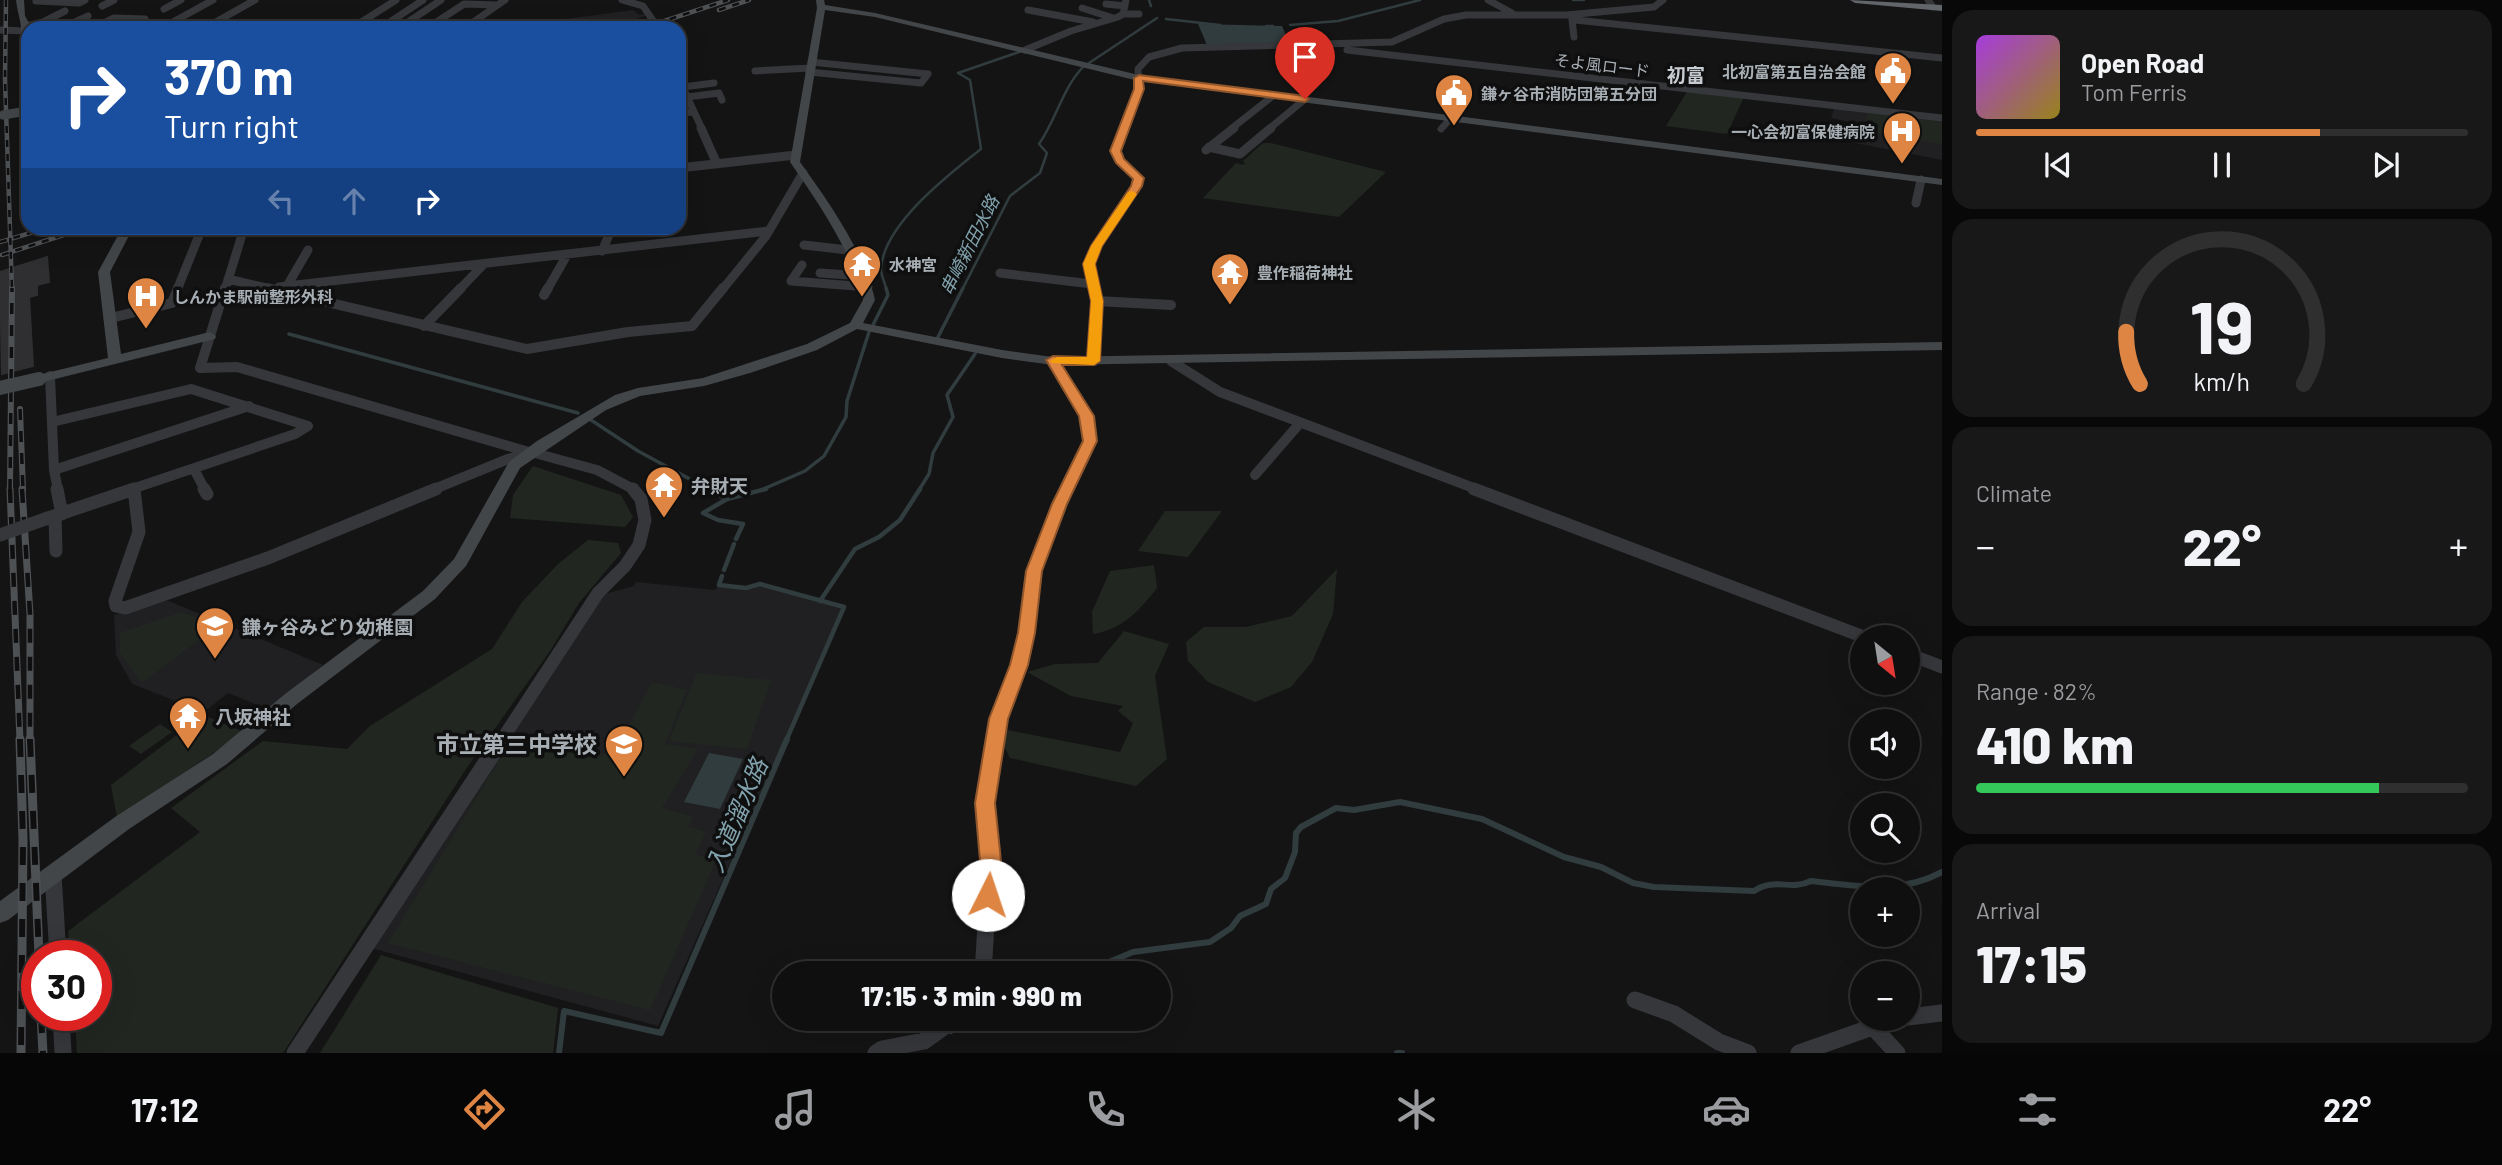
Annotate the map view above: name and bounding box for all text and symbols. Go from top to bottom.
pin [1275,27,1335,99]
icon: arrive [1286,38,1324,76]
text: 370 m [164,46,293,105]
text: Open Road [2081,47,2204,78]
icon: right [49,49,140,140]
street label: そよ風ロード [1553,50,1651,80]
public building icon: 北初富第五自治会館 [1872,50,1914,105]
place label: 北初富第五自治会館 [1722,62,1866,81]
district label: 初富 [1667,63,1705,86]
public building icon: 鎌ヶ谷市消防団第五分団 [1433,72,1475,127]
text: Tom Ferris [2081,78,2187,106]
place label: 鎌ヶ谷市消防団第五分団 [1481,84,1657,103]
text: Turn right [164,106,299,144]
hospital icon: 一心会初富保健病院 [1881,110,1923,165]
place label: 一心会初富保健病院 [1731,122,1875,141]
icon: previous [2039,146,2077,184]
icon: pause [2203,146,2241,184]
icon: next [2367,146,2405,184]
icon: left [262,182,300,220]
icon: ahead [335,182,373,220]
icon: right [408,182,446,220]
water label: 串崎新田水路 [935,190,1004,298]
temple icon: 水神宮 [841,243,883,298]
temple icon: 豊作稲荷神社 [1209,251,1251,306]
place label: 水神宮 [889,255,937,274]
place label: 豊作稲荷神社 [1257,263,1353,282]
hospital icon: しんかま駅前整形外科 [125,275,167,330]
text: 19 [2190,281,2254,369]
place label: しんかま駅前整形外科 [173,287,333,306]
text: km/h [2194,366,2250,396]
temple icon: 弁財天 [643,464,685,519]
place label: 弁財天 [691,474,748,497]
text: Climate [1976,479,2052,507]
text: 22° [2183,514,2261,576]
text: − [1976,522,1995,568]
text: + [2449,522,2468,568]
school or university icon: 鎌ヶ谷みどり幼稚園 [194,605,236,660]
place label: 鎌ヶ谷みどり幼稚園 [241,615,413,638]
north arrow [1850,625,1920,695]
map controls [1850,625,1920,1031]
text: Range · 82% [1976,677,2097,705]
temple icon: 八坂神社 [167,695,209,750]
place label: 八坂神社 [215,705,291,728]
button: sound [1850,709,1920,779]
text: 410 km [1976,712,2134,774]
school or university icon: 市立第三中学校 [603,723,645,778]
place label: 市立第三中学校 [436,730,597,758]
water label: 入道溜水路 [699,752,774,876]
button: search [1850,793,1920,863]
position arrow [951,858,1025,932]
button: + [1850,877,1920,947]
text: Arrival [1976,896,2040,924]
text: 17:15 [1976,931,2087,993]
speed limit sign: 30 [21,940,112,1031]
button: − [1850,961,1920,1031]
text: 17:15 · 3 min · 990 m [861,980,1082,1011]
icon: directions [460,1085,509,1134]
icon: music [771,1085,820,1134]
icon: phone [1081,1085,1130,1134]
icon: climate [1392,1085,1441,1134]
icon: car [1702,1085,1751,1134]
icon: filters [2013,1085,2062,1134]
text: 17:12 [131,1090,199,1128]
text: 22° [2323,1090,2371,1128]

